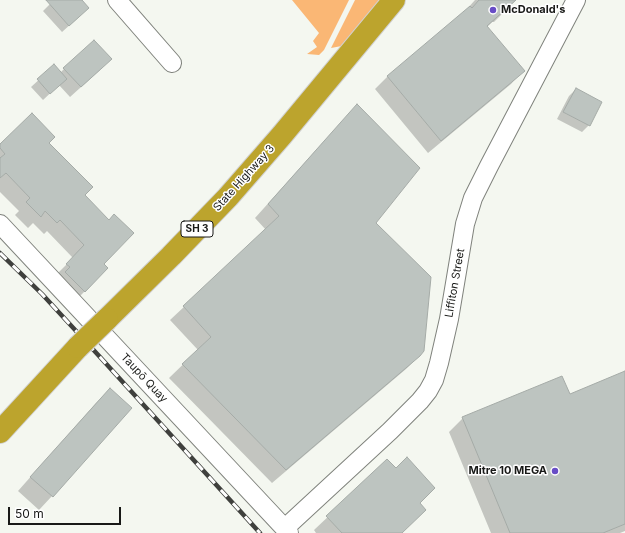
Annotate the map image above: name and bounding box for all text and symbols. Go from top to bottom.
place label: McDonald's [501,3,565,17]
marker: McDonald's [488,5,498,15]
street label: State Highway 3 [211,142,277,214]
road number: SH 3 [181,221,213,237]
street label: Liffiton Street [442,247,468,319]
street label: Taupō Quay [118,351,170,405]
place label: Mitre 10 MEGA [469,464,547,478]
marker: Mitre 10 MEGA [550,466,560,476]
scale bar [10,499,123,525]
text: 50 m [15,506,44,521]

